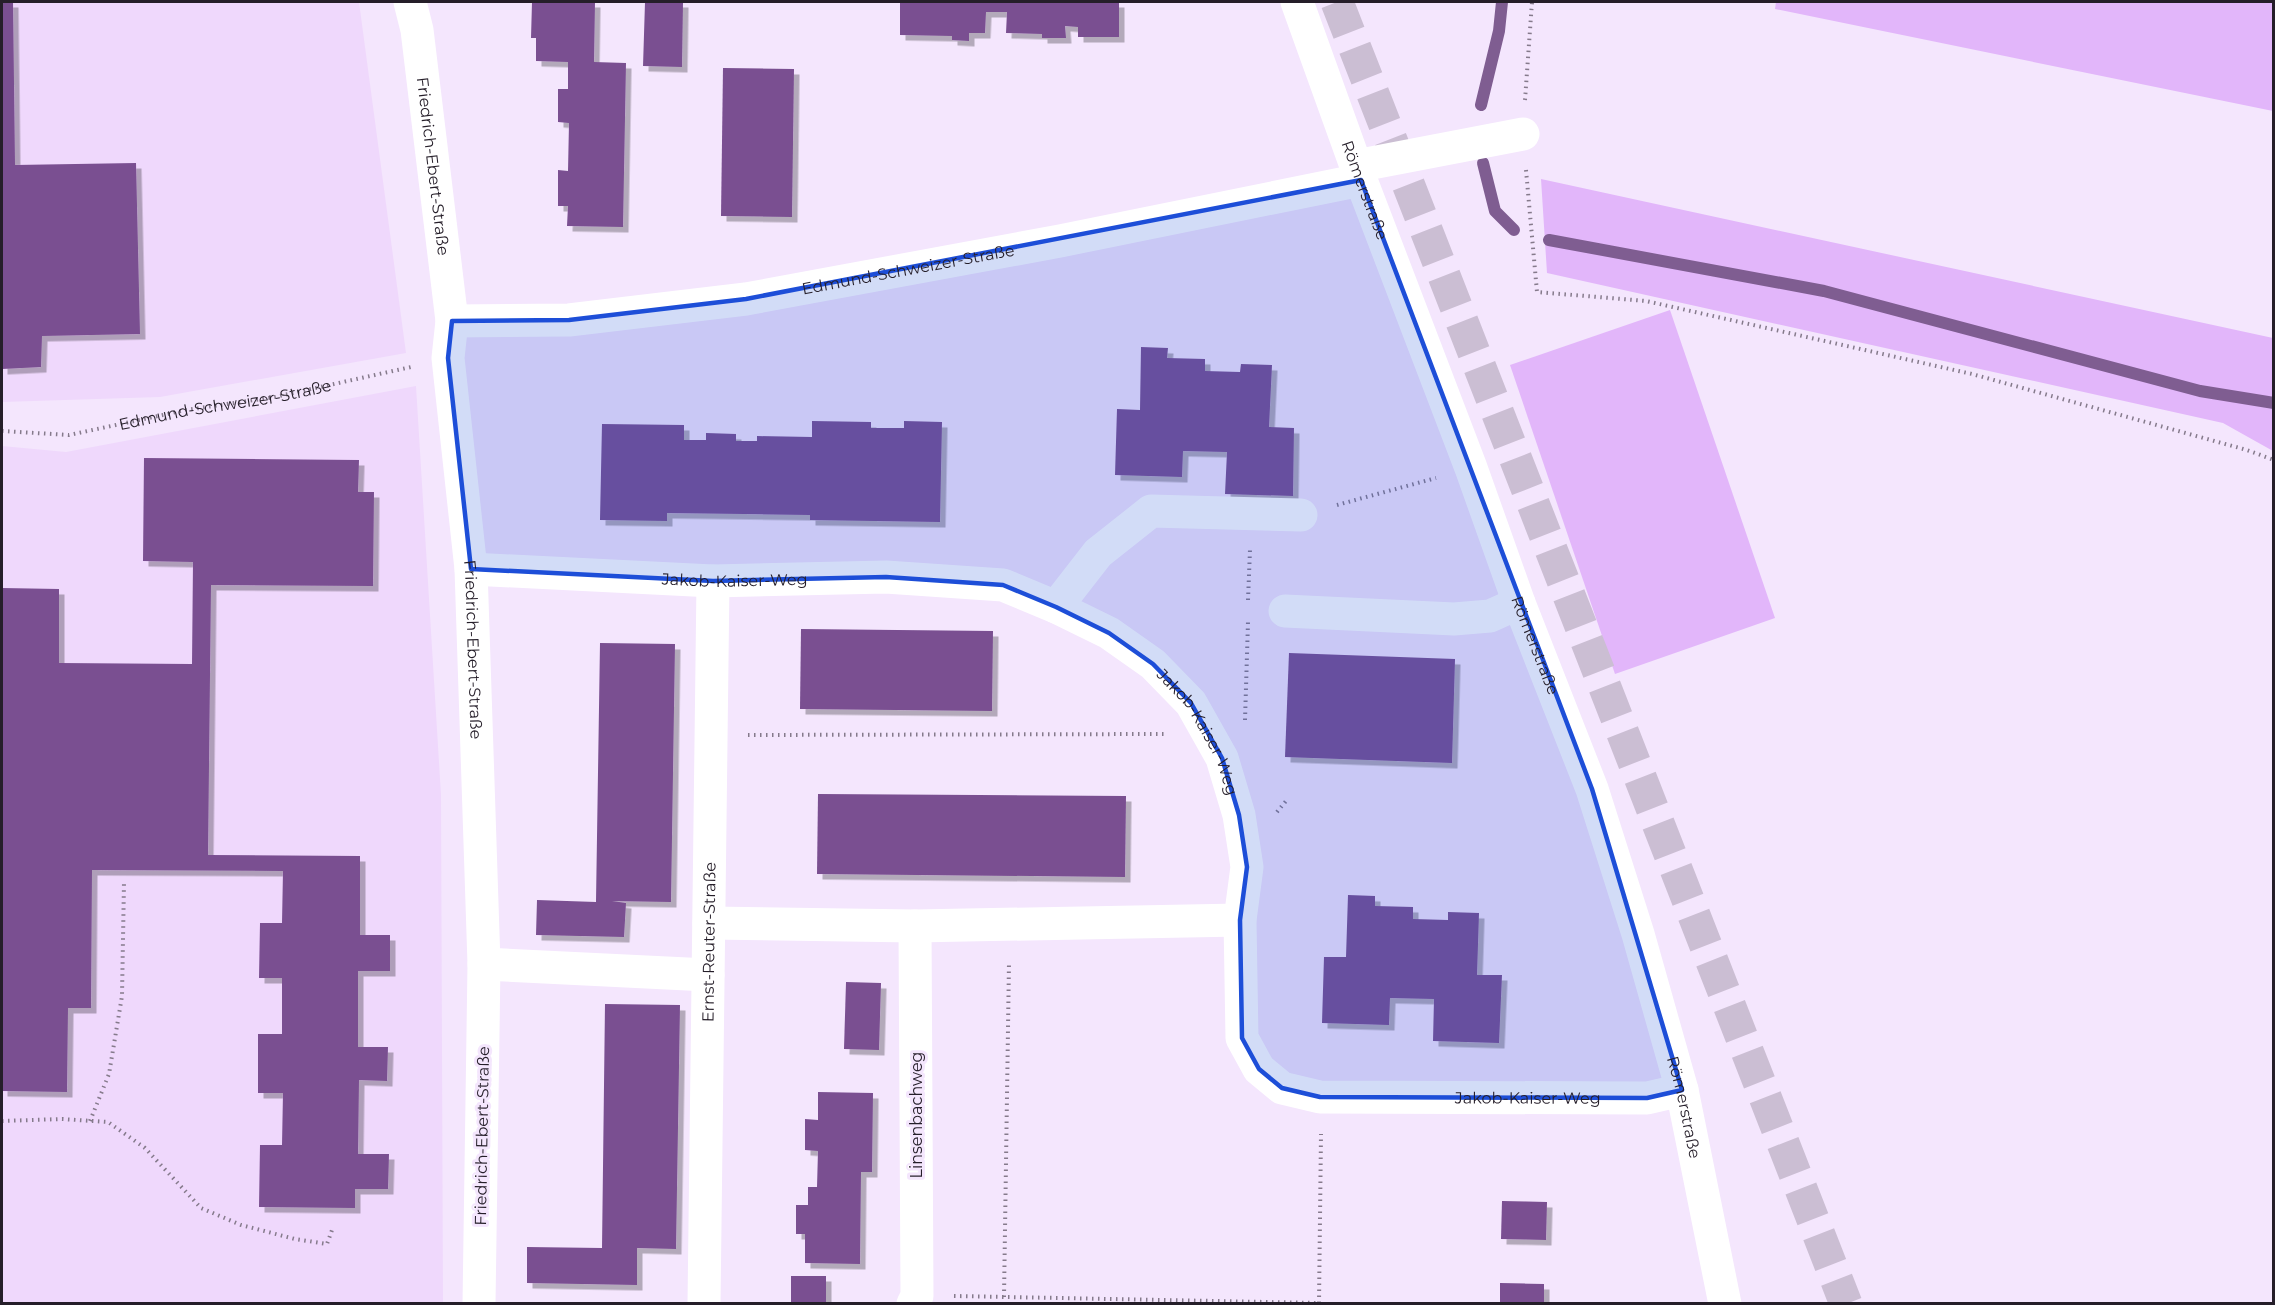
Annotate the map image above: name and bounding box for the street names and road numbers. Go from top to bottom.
street label: Friedrich-Ebert-Straße [413,76,454,256]
street label: Römerstraße [1338,138,1392,242]
street label: Edmund-Schweizer-Straße [800,240,1016,298]
street label: Edmund-Schweizer-Straße [117,375,333,434]
street label: Friedrich-Ebert-Straße [461,559,486,740]
street label: Jakob-Kaiser-Weg [660,569,808,591]
street label: Römerstraße [1508,593,1563,697]
street label: Jakob-Kaiser-Weg [1153,664,1242,798]
street label: Ernst-Reuter-Straße [698,862,719,1022]
street label: Friedrich-Ebert-Straße [471,1046,493,1226]
street label: Linsenbachweg [907,1051,926,1179]
street label: Römerstraße [1663,1054,1705,1160]
street label: Jakob-Kaiser-Weg [1454,1088,1601,1107]

